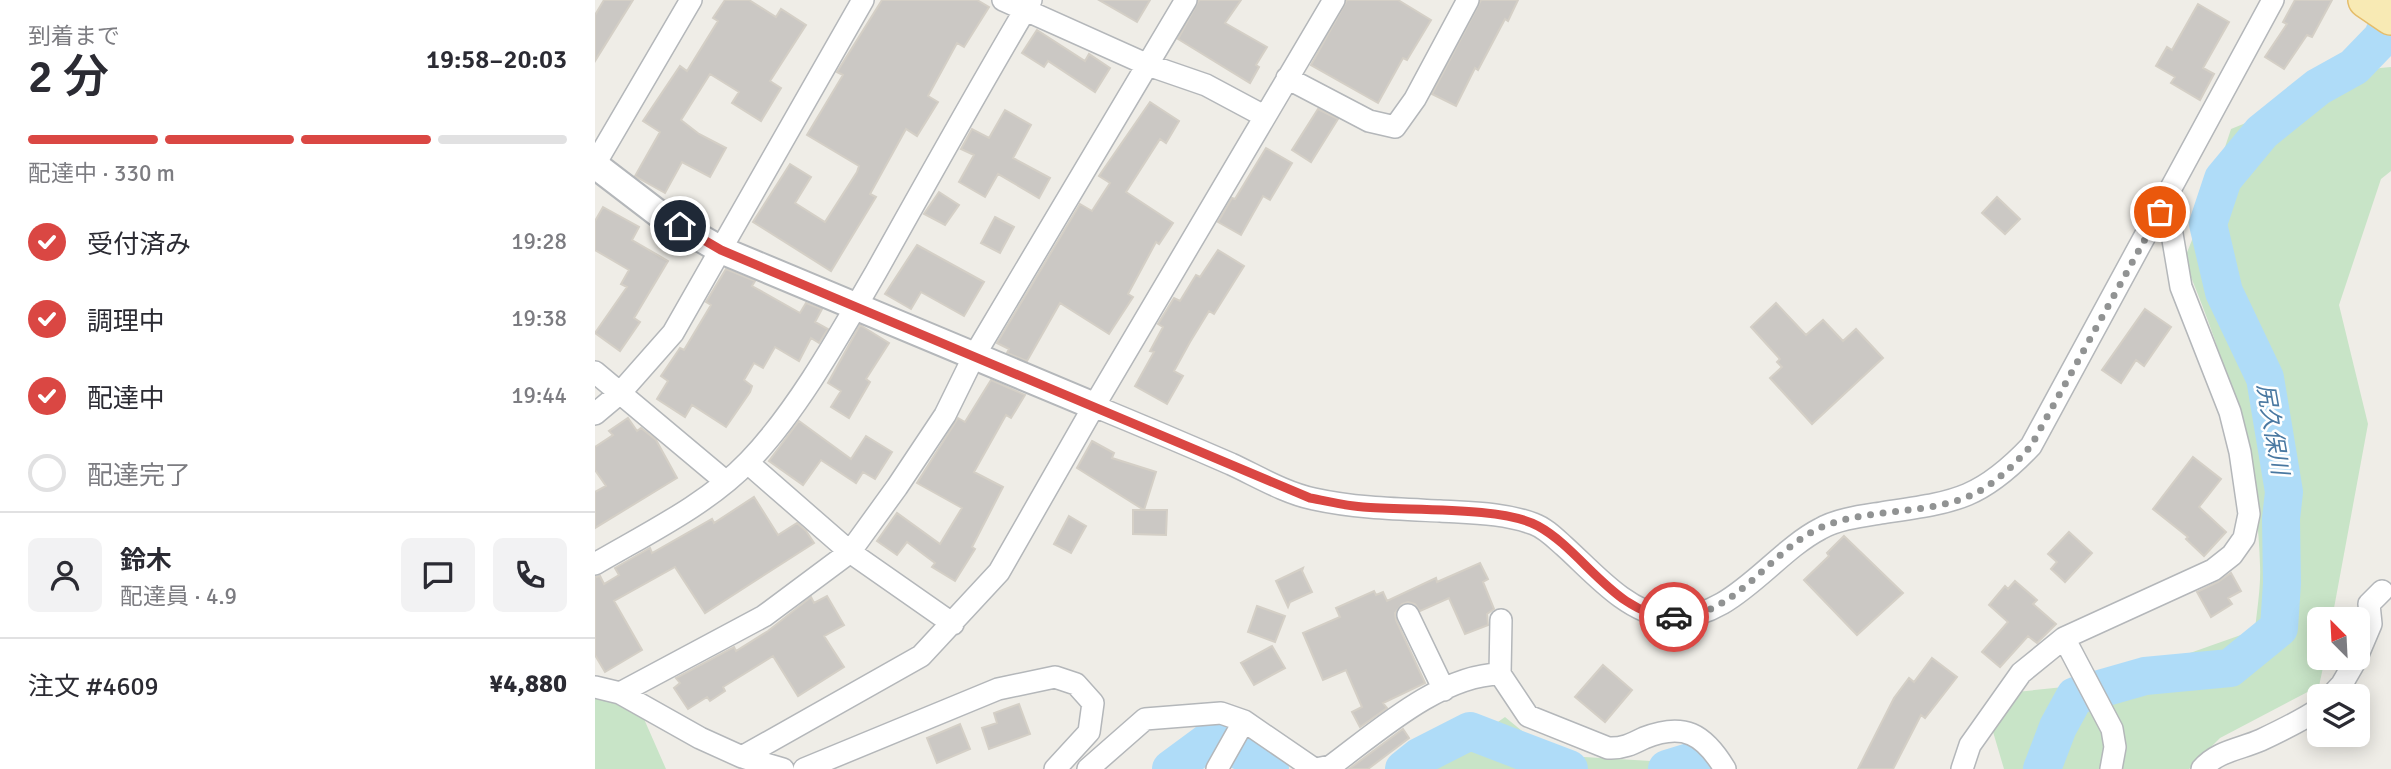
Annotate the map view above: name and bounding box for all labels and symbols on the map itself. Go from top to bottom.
pin [2130,182,2190,242]
pin [650,196,710,256]
water label: 尻久保川 [2250,381,2295,480]
courier [1639,582,1709,652]
north arrow [2307,607,2369,670]

